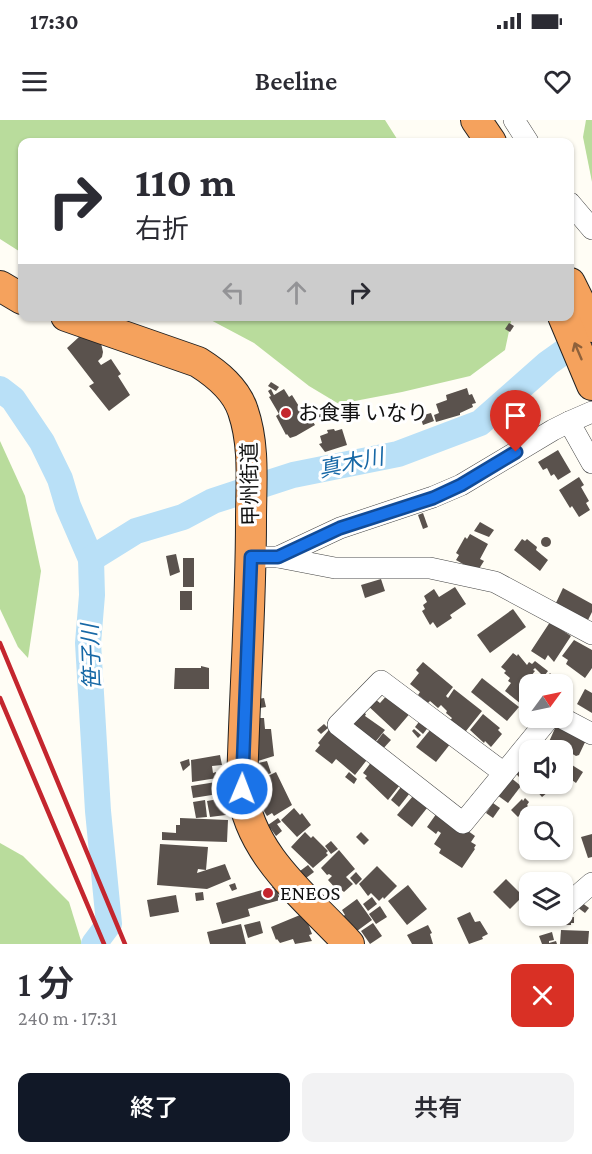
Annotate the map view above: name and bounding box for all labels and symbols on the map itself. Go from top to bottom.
one-way arrow [572,342,583,360]
pin [490,390,541,452]
place label: お食事 いなり [298,401,428,425]
marker: お食事 いなり [279,406,293,420]
street label: 甲州街道 [237,442,263,526]
water label: 真木川 [316,443,388,482]
water label: 笹子川 [77,622,105,690]
north arrow [519,674,573,728]
position arrow [210,757,274,821]
place label: ENEOS [280,881,341,905]
marker: ENEOS [261,886,275,900]

